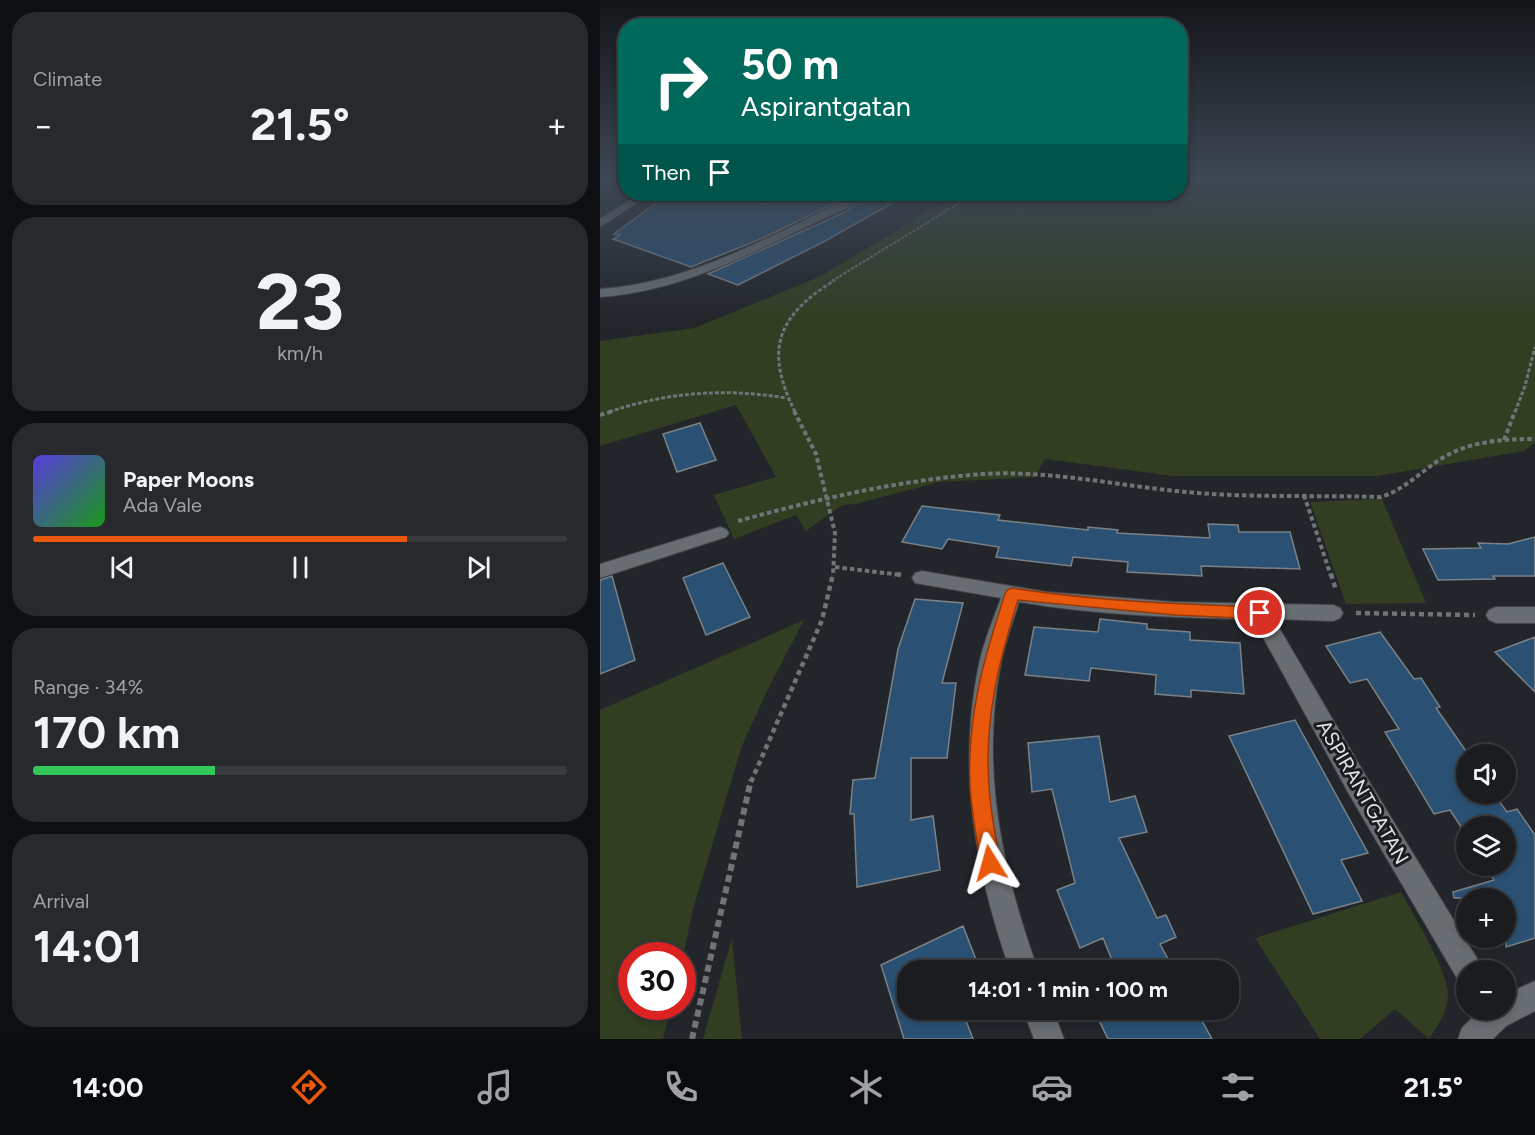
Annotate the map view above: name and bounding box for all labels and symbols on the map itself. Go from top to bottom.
pin [1234,587,1285,638]
street label: ASPIRANTGATAN [1312,716,1414,868]
position arrow [958,831,1022,895]
speed limit sign: 30 [618,942,696,1020]

